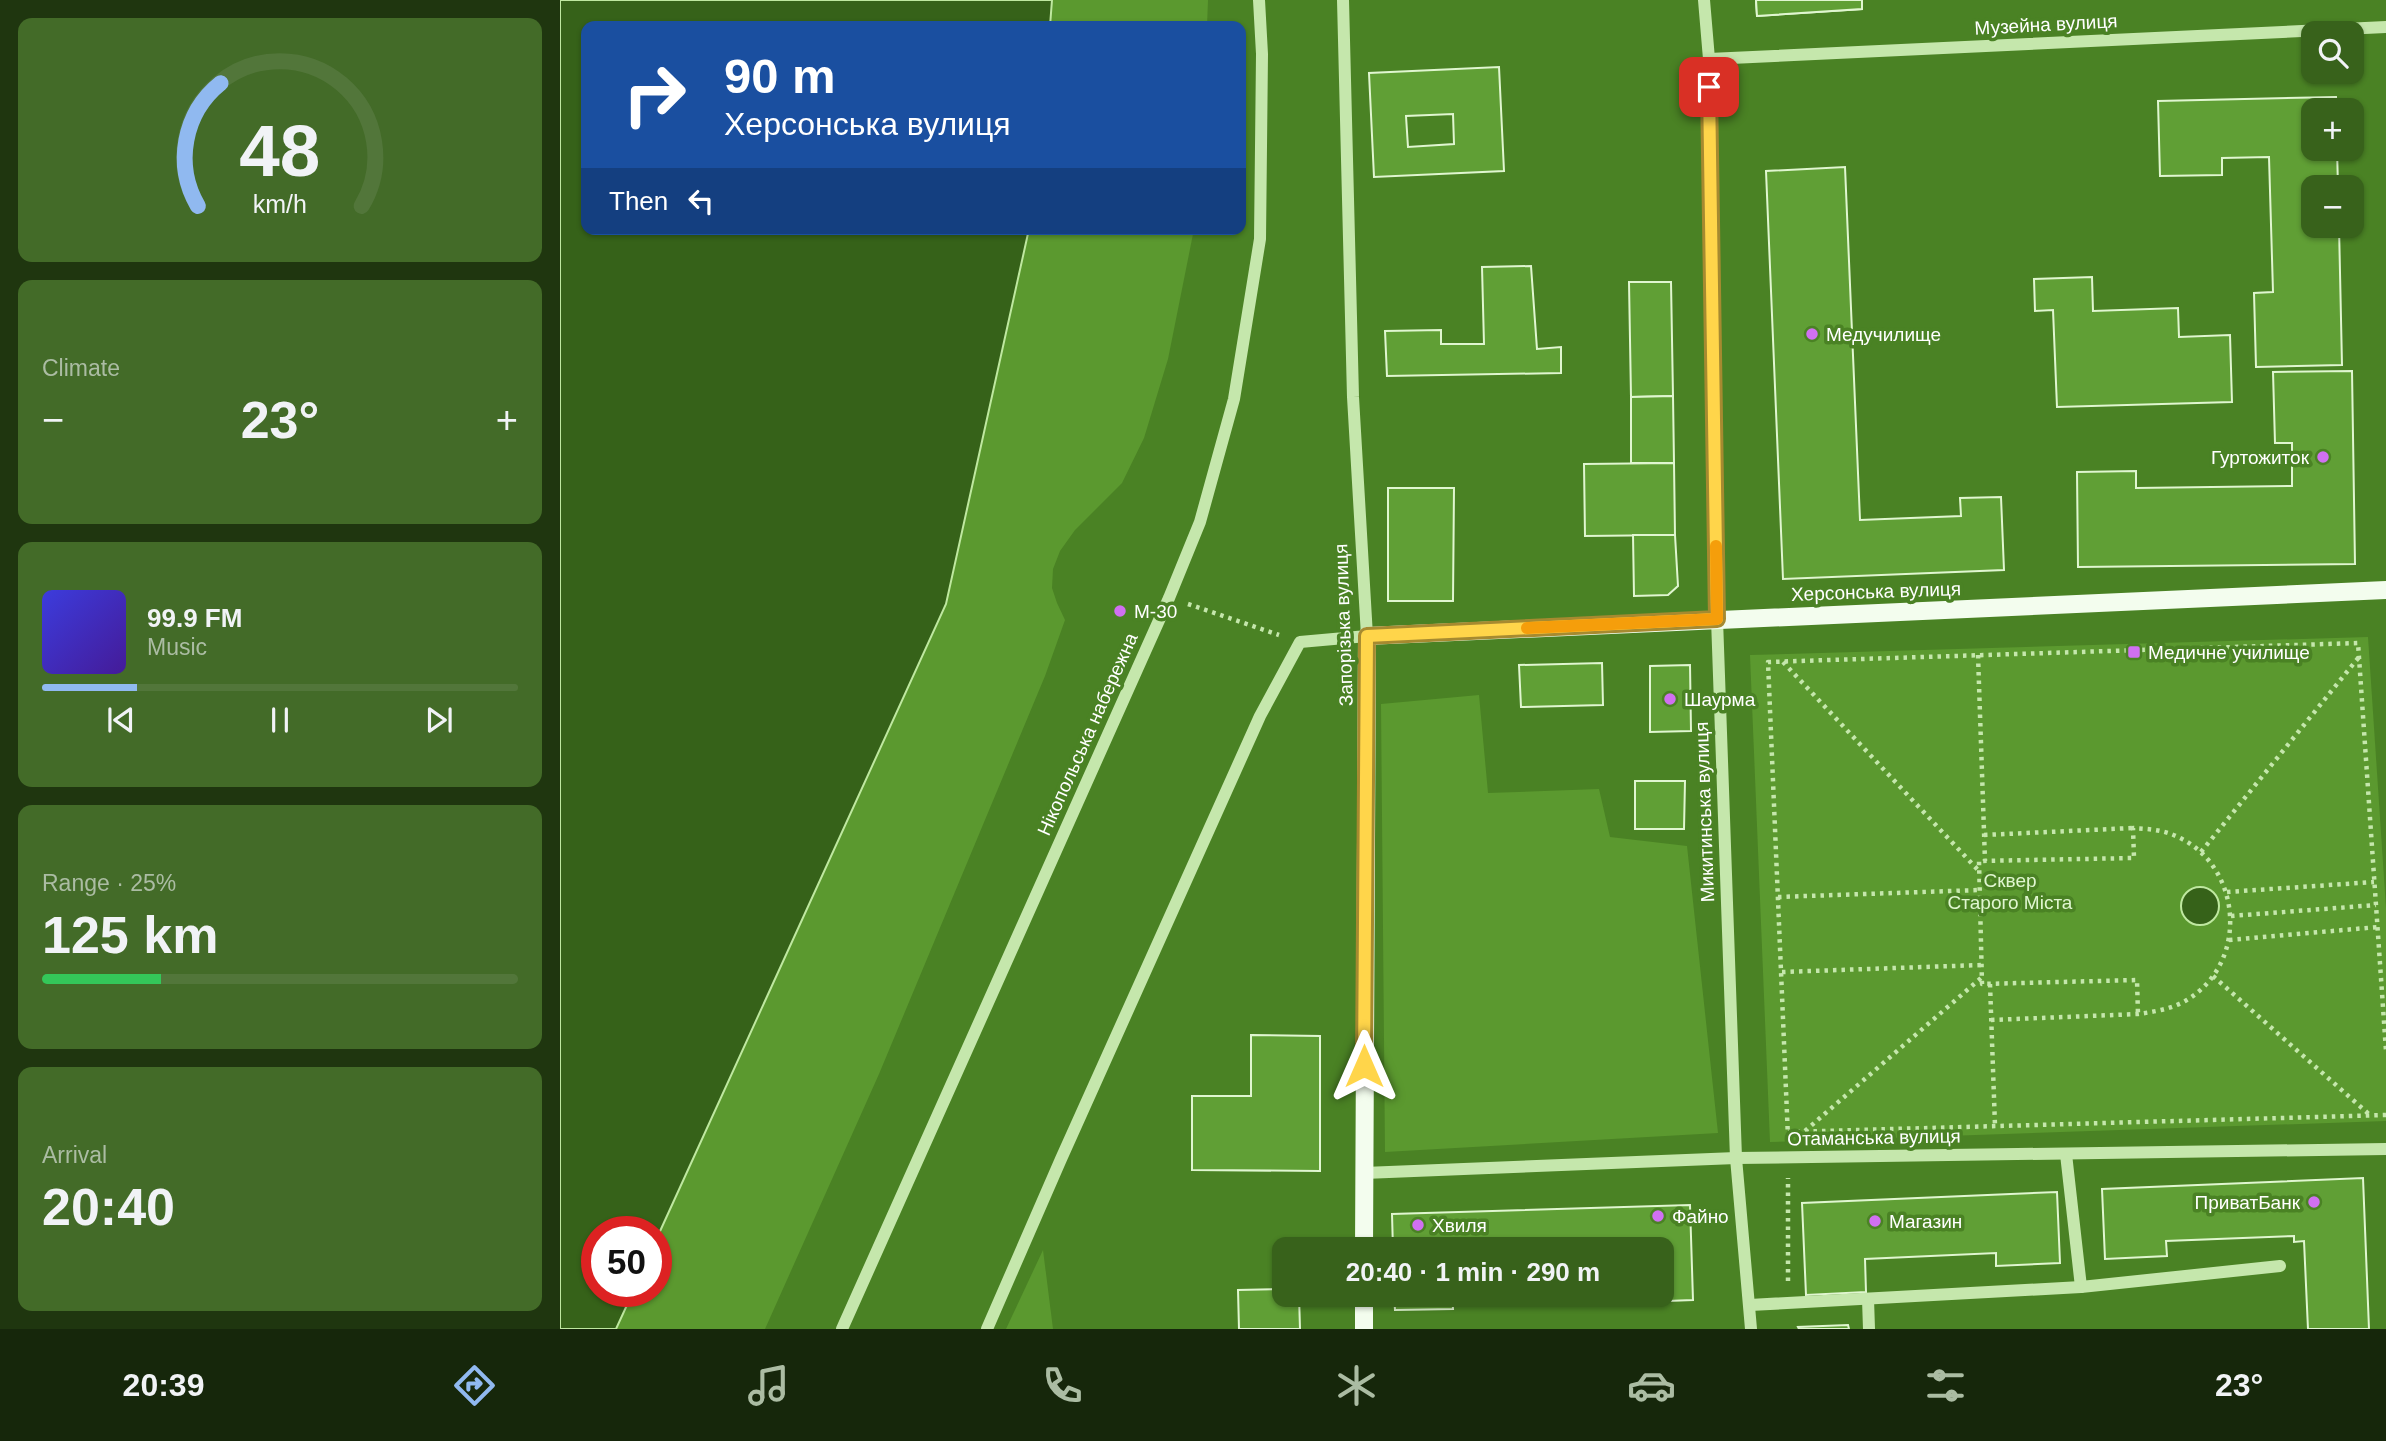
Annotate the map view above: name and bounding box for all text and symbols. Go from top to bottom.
street label: Музейна вулиця [1974,10,2118,39]
map controls [2301,21,2364,238]
button: search [2301,21,2364,84]
icon: right [609,49,700,140]
text: 90 m [724,49,836,103]
pin [1679,57,1739,117]
icon: arrive [1690,68,1728,106]
button: + [2301,98,2364,161]
text: Херсонська вулиця [724,106,1011,142]
text: 48 [240,110,320,191]
button: − [2301,175,2364,238]
icon: left [682,182,720,220]
text: Then [609,186,668,216]
text: km/h [253,190,307,218]
place label: Медучилище [1826,324,1941,345]
marker: Медучилище [1804,326,1820,342]
text: Climate [42,355,120,381]
text: 23° [241,391,319,449]
text: − [42,399,64,441]
text: + [496,399,518,441]
place label: Гуртожиток [2211,447,2310,468]
marker: Гуртожиток [2315,449,2331,465]
street label: Запорізька вулиця [1330,543,1357,707]
street label: Херсонська вулиця [1791,578,1961,605]
place label: М-30 [1134,601,1177,622]
text: 99.9 FM [147,603,242,633]
marker: М-30 [1112,603,1128,619]
street label: Нікопольська набережна [1033,629,1142,839]
text: Music [147,634,207,660]
place label: Медичне училище [2148,642,2310,663]
marker: Медичне училище [2126,644,2142,660]
place label: Шаурма [1684,689,1756,710]
marker: Шаурма [1662,691,1678,707]
icon: previous [102,701,140,739]
icon: pause [261,701,299,739]
icon: next [420,701,458,739]
street label: Микитинська вулиця [1691,721,1718,903]
text: Range · 25% [42,870,176,896]
park label: Сквер Старого Міста [1948,870,2073,913]
text: 125 km [42,906,218,964]
position arrow [1327,1029,1401,1103]
street label: Отаманська вулиця [1787,1125,1961,1150]
text: Arrival [42,1142,107,1168]
text: 20:40 [42,1178,175,1236]
place label: ПриватБанк [2195,1192,2301,1213]
marker: ПриватБанк [2306,1194,2322,1210]
place label: Файно [1672,1206,1729,1227]
marker: Файно [1650,1208,1666,1224]
place label: Магазин [1889,1211,1962,1232]
marker: Магазин [1867,1213,1883,1229]
place label: Хвиля [1432,1215,1487,1236]
speed limit sign: 50 [581,1216,672,1307]
marker: Хвиля [1410,1217,1426,1233]
text: 20:40 · 1 min · 290 m [1346,1257,1600,1287]
icon: directions [450,1361,499,1410]
icon: music [744,1361,793,1410]
icon: phone [1038,1361,1087,1410]
icon: climate [1332,1361,1381,1410]
icon: car [1627,1361,1676,1410]
icon: filters [1921,1361,1970,1410]
text: 20:39 [123,1367,204,1403]
text: 23° [2215,1367,2263,1403]

